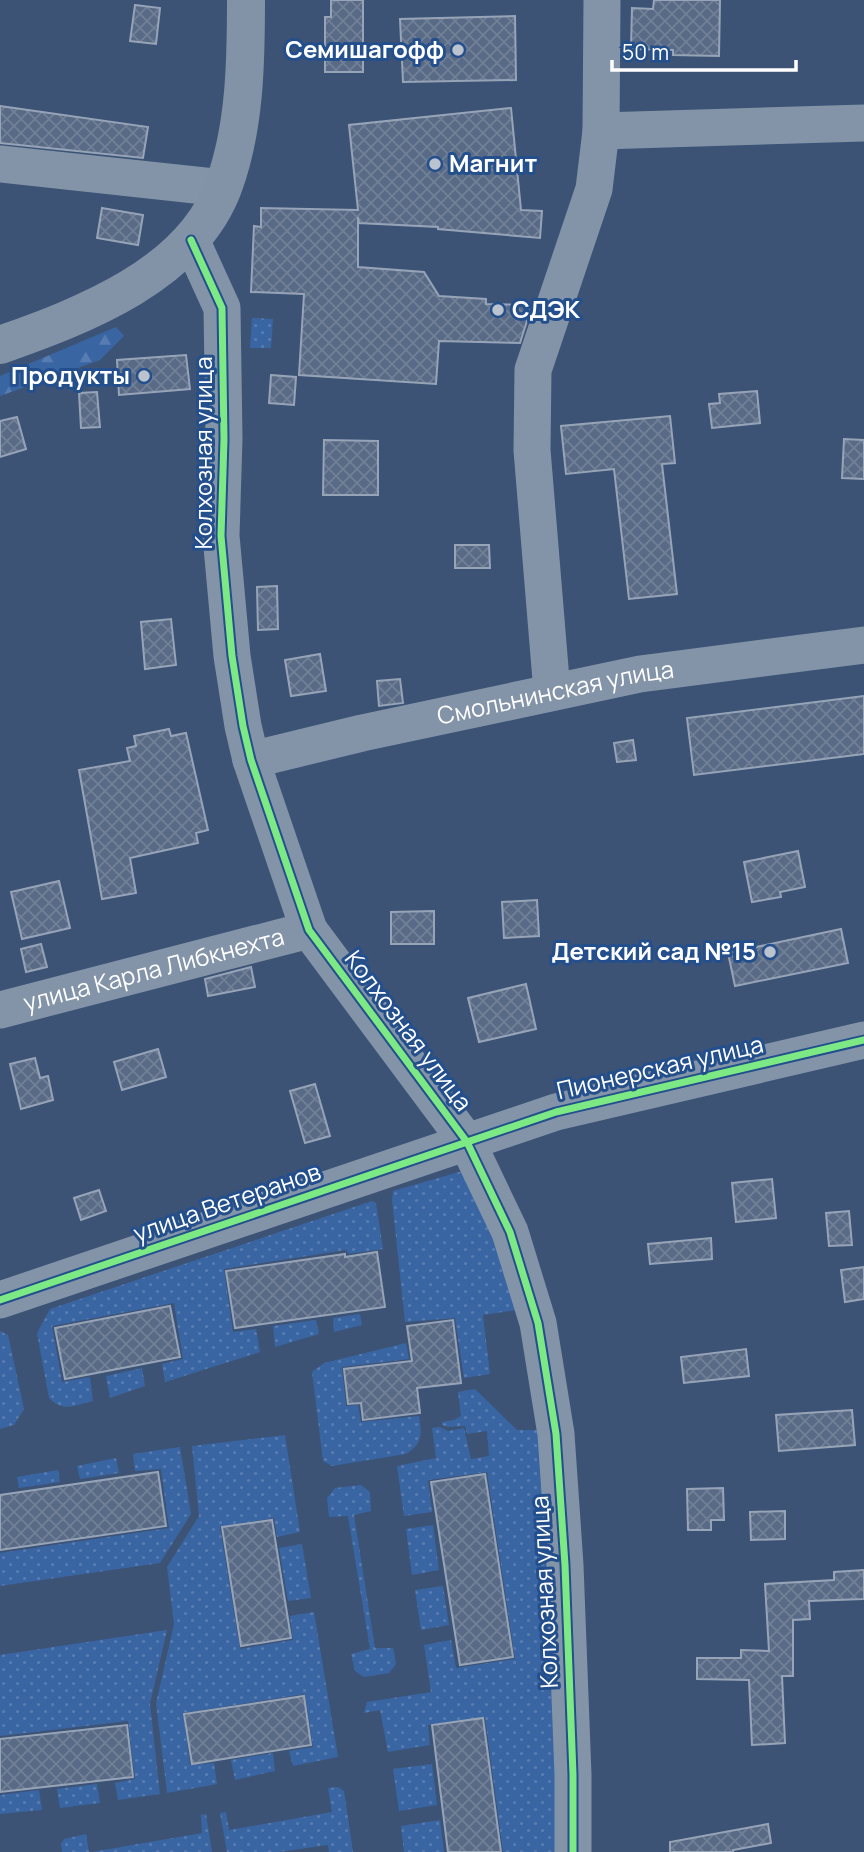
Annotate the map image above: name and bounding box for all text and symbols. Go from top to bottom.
scale bar [612,28,796,72]
place label: Семишагофф [285,32,444,65]
text: 50 m [622,38,669,66]
marker: Семишагофф [450,42,466,58]
place label: Магнит [449,146,537,179]
marker: Магнит [427,156,443,172]
place label: СДЭК [512,292,581,325]
marker: СДЭК [490,302,506,318]
street label: Колхозная улица [186,357,219,549]
place label: Продукты [11,358,130,391]
marker: Продукты [136,368,152,384]
street label: Смольнинская улица [434,652,676,732]
street label: улица Карла Либкнехта [20,919,288,1018]
place label: Детский сад №15 [552,934,756,967]
street label: Колхозная улица [338,943,480,1117]
marker: Детский сад №15 [762,944,778,960]
street label: Пионерская улица [553,1027,766,1106]
street label: улица Ветеранов [128,1154,325,1249]
street label: Колхозная улица [522,1495,565,1689]

